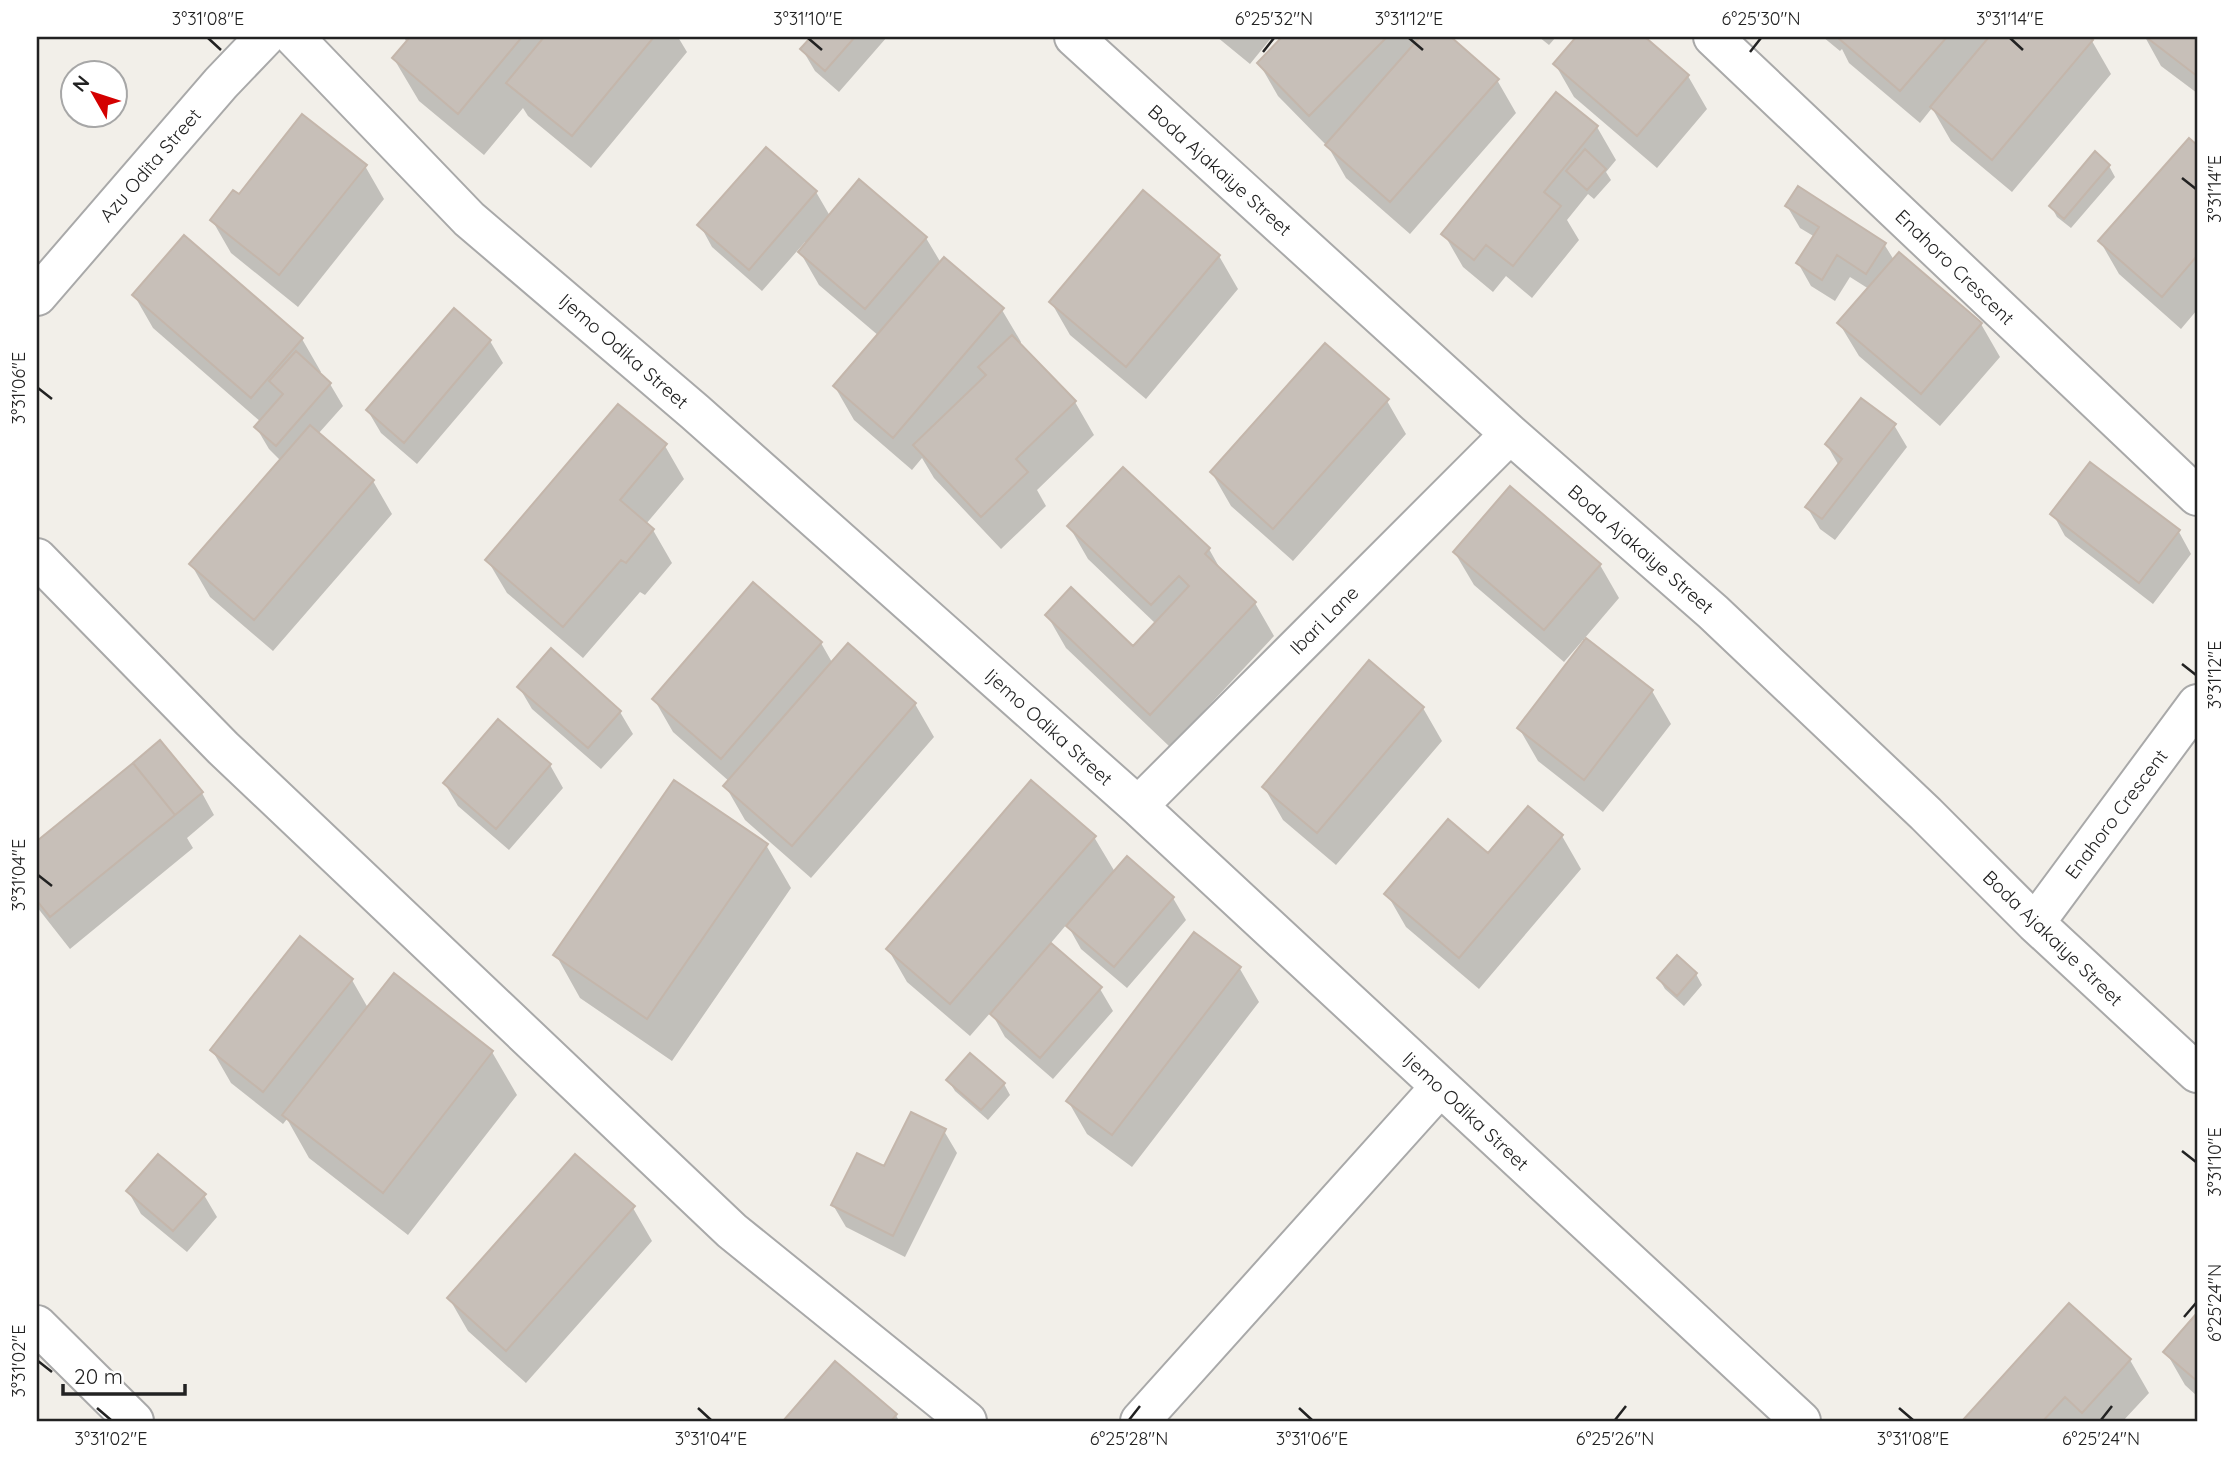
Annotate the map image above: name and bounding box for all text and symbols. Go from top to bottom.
text: 3°31'08"E [172,7,244,30]
text: 3°31'10"E [773,7,843,30]
text: 6°25'32"N [1235,7,1313,30]
text: 3°31'12"E [1375,7,1443,30]
text: 6°25'30"N [1721,7,1801,30]
text: 3°31'14"E [1976,7,2044,30]
north arrow [60,60,130,130]
text: N [67,70,95,96]
street label: Boda Ajakaiye Street [1143,99,1297,241]
street label: Azu Odita Street [94,103,206,227]
text: 3°31'14"E [2203,155,2226,223]
street label: Enahoro Crescent [1891,204,2019,330]
street label: Ijemo Odika Street [554,288,694,414]
text: 3°31'06"E [7,352,30,424]
street label: Boda Ajakaiye Street [1563,479,1719,619]
street label: Ibari Lane [1285,581,1363,659]
text: 3°31'12"E [2203,641,2226,709]
street label: Ijemo Odika Street [980,663,1118,791]
street label: Enahoro Crescent [2059,744,2173,884]
text: 3°31'04"E [7,839,30,911]
street label: Boda Ajakaiye Street [1978,865,2128,1011]
street label: Ijemo Odika Street [1398,1046,1534,1176]
text: 3°31'10"E [2203,1127,2226,1197]
text: 6°25'24"N [2203,1264,2226,1342]
text: 3°31'02"E [7,1325,30,1397]
scale bar [63,1353,186,1397]
text: 20 m [74,1363,123,1389]
text: 3°31'02"E [75,1427,147,1450]
text: 3°31'04"E [675,1427,747,1450]
text: 6°25'28"N [1090,1427,1168,1450]
text: 3°31'06"E [1276,1427,1348,1450]
text: 6°25'26"N [1576,1427,1654,1450]
text: 3°31'08"E [1877,1427,1949,1450]
text: 6°25'24"N [2062,1427,2140,1450]

